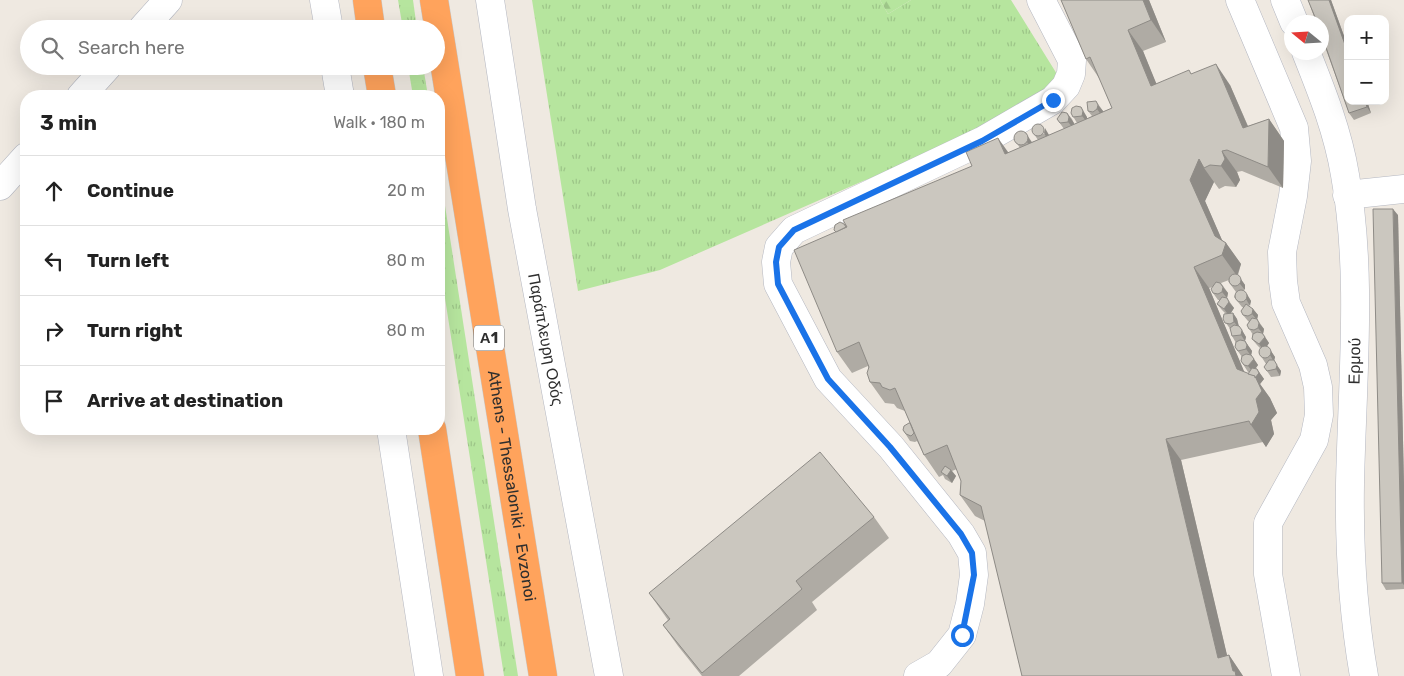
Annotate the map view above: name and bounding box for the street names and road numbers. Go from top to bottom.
street label: Παράπλευρη Οδός [524,272,567,407]
road number: Α1 [474,326,504,350]
street label: Ερμού [1345,338,1364,384]
street label: Athens - Thessaloniki - Evzonoi [484,369,540,603]

